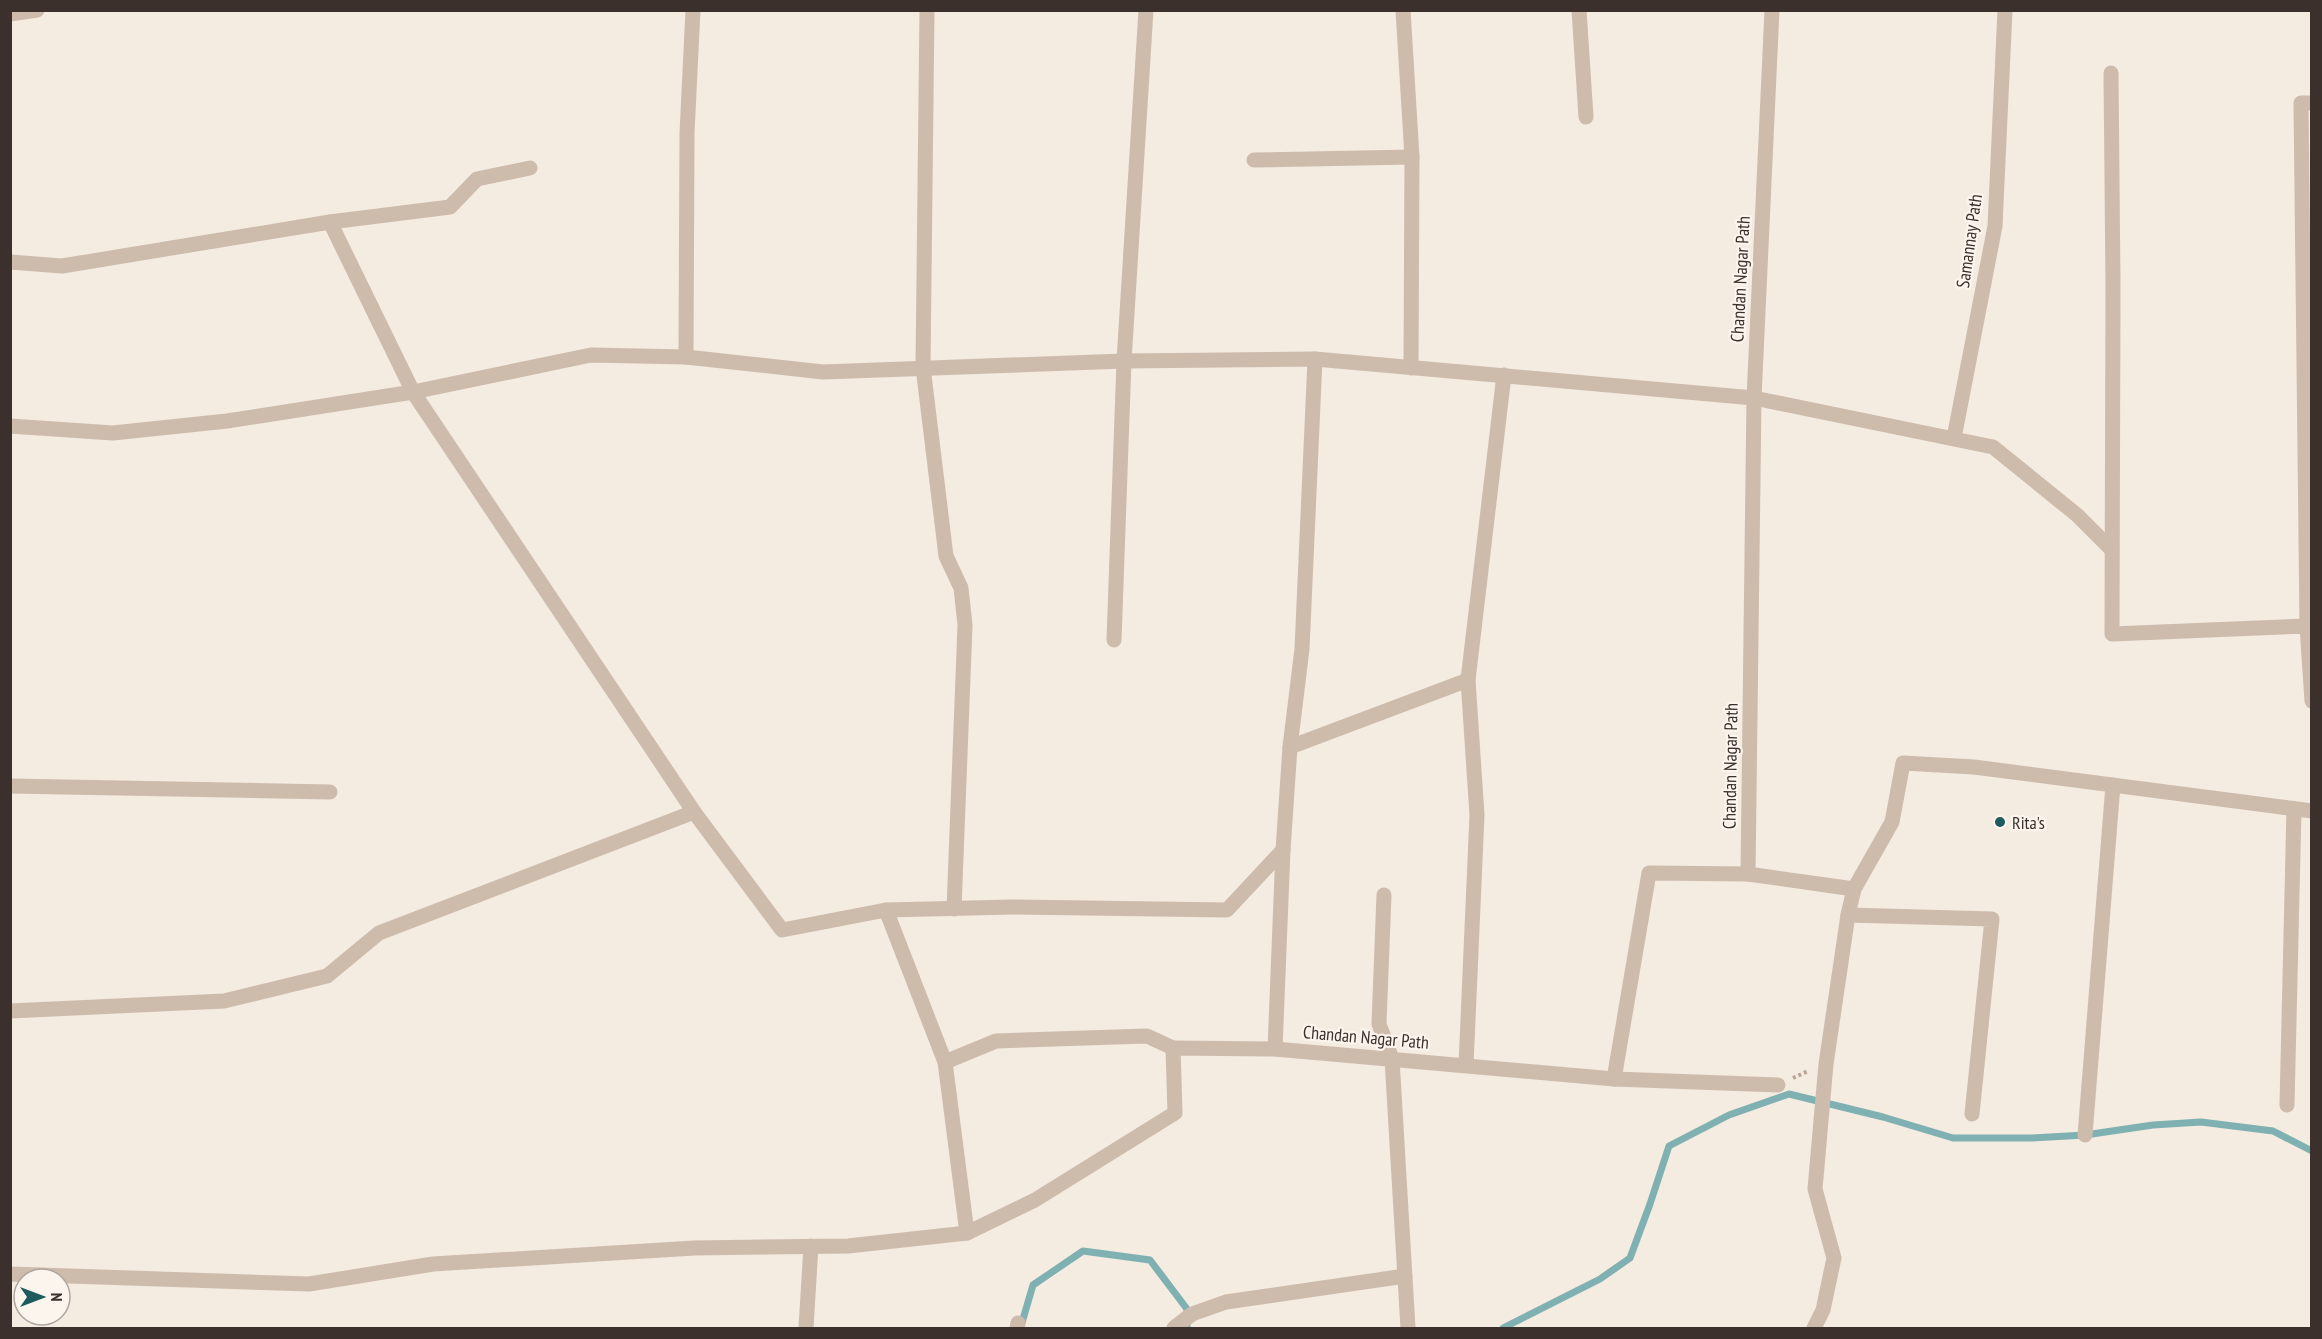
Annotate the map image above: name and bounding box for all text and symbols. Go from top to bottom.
street label: Samannay Path [1951,193,1987,289]
street label: Chandan Nagar Path [1725,215,1755,343]
street label: Chandan Nagar Path [1717,703,1743,829]
place label: Rita's [2012,811,2045,834]
marker: Rita's [1993,815,2007,829]
street label: Chandan Nagar Path [1302,1020,1430,1054]
north arrow [12,1267,72,1327]
text: N [47,1293,67,1301]

